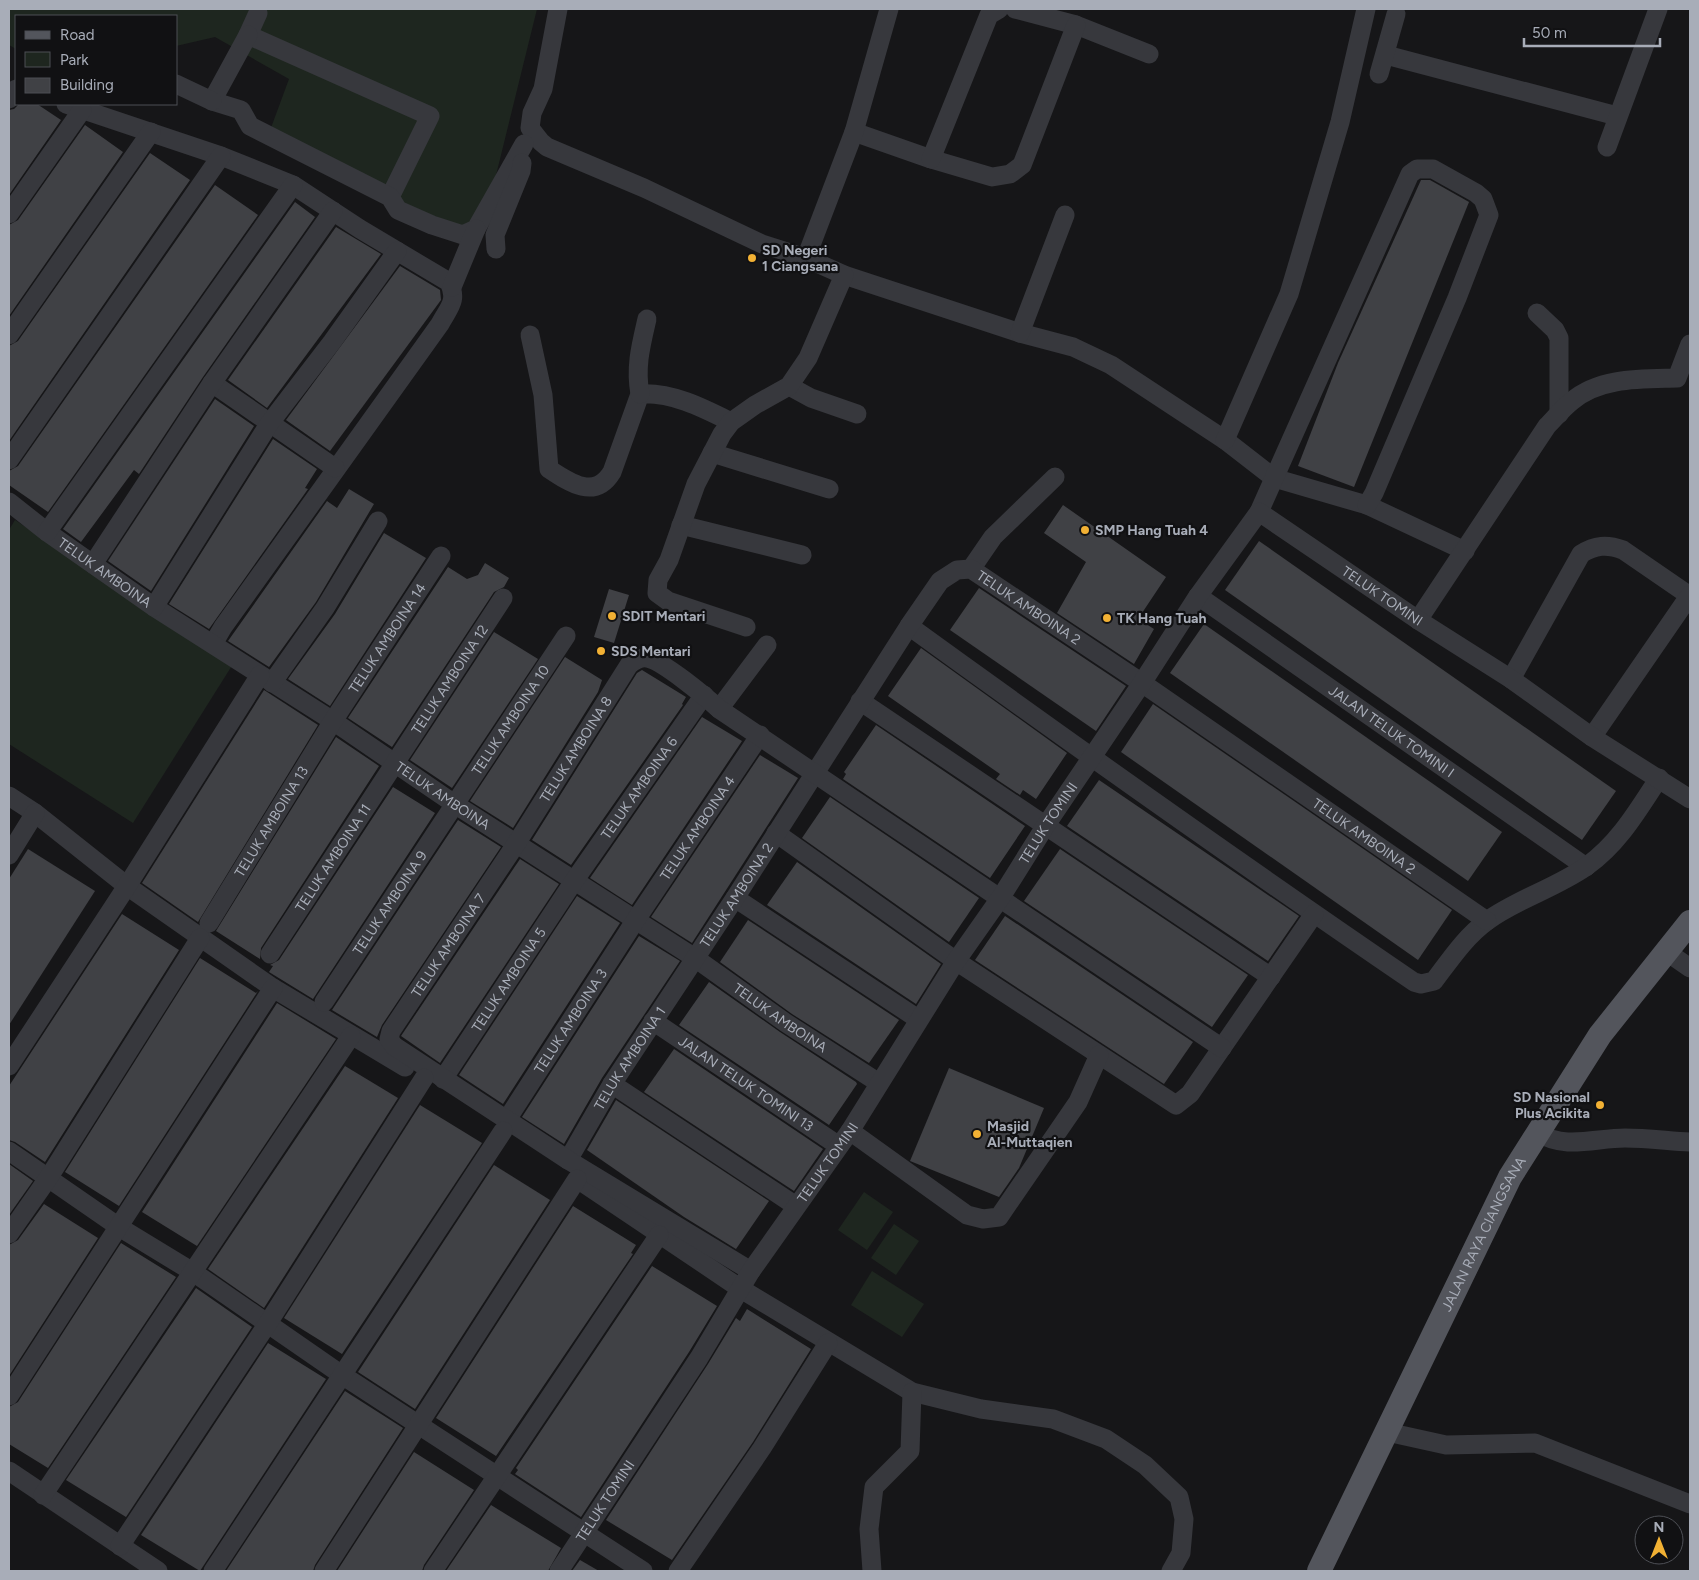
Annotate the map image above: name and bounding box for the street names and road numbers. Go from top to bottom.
street label: TELUK AMBOINA [55,534,155,612]
street label: TELUK TOMINI [1338,563,1426,630]
street label: TELUK AMBOINA 2 [973,567,1084,649]
street label: TELUK AMBOINA 14 [345,580,430,697]
street label: TELUK AMBOINA 12 [408,622,492,738]
street label: TELUK AMBOINA 10 [468,662,553,779]
street label: JALAN TELUK TOMINI I [1325,682,1457,781]
street label: TELUK AMBOINA 8 [536,693,616,806]
street label: TELUK AMBOINA 6 [598,733,681,843]
street label: TELUK AMBOINA [392,758,493,834]
street label: TELUK AMBOINA 13 [231,763,312,880]
street label: TELUK AMBOINA 4 [657,773,739,884]
street label: TELUK TOMINI [1016,779,1081,867]
street label: TELUK AMBOINA 2 [1309,795,1419,878]
street label: TELUK AMBOINA 11 [292,801,375,915]
street label: TELUK AMBOINA 2 [697,840,777,951]
street label: TELUK AMBOINA 9 [349,848,431,958]
street label: TELUK AMBOINA 7 [408,890,490,1001]
street label: TELUK AMBOINA 5 [468,925,550,1035]
street label: TELUK AMBOINA 3 [531,966,611,1077]
street label: TELUK AMBOINA [730,980,830,1056]
street label: TELUK AMBOINA 1 [591,1004,670,1113]
street label: JALAN TELUK TOMINI 13 [675,1033,816,1135]
street label: TELUK TOMINI [794,1120,862,1206]
street label: JALAN RAYA CIANGSANA [1438,1153,1530,1314]
street label: TELUK TOMINI [573,1457,639,1545]

